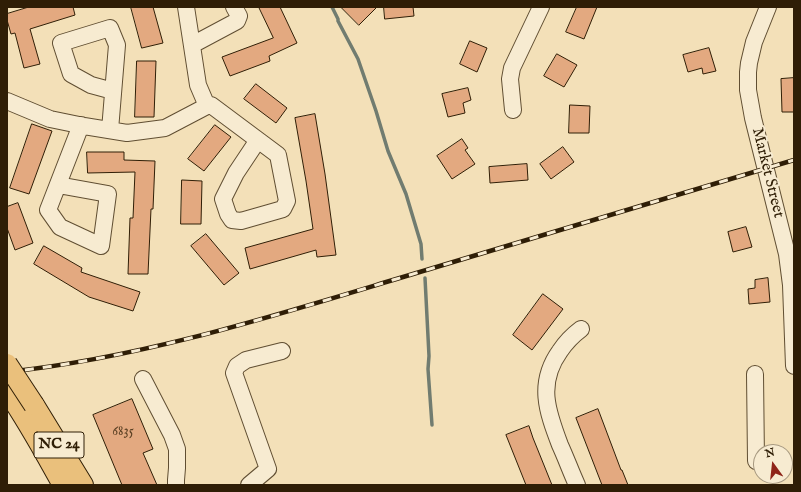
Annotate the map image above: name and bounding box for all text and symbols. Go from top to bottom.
street label: Market Street [747,126,787,220]
house number: 6835 [112,424,134,440]
road number: NC 24 [34,432,84,458]
north arrow [753,444,793,484]
text: N [764,445,777,461]

